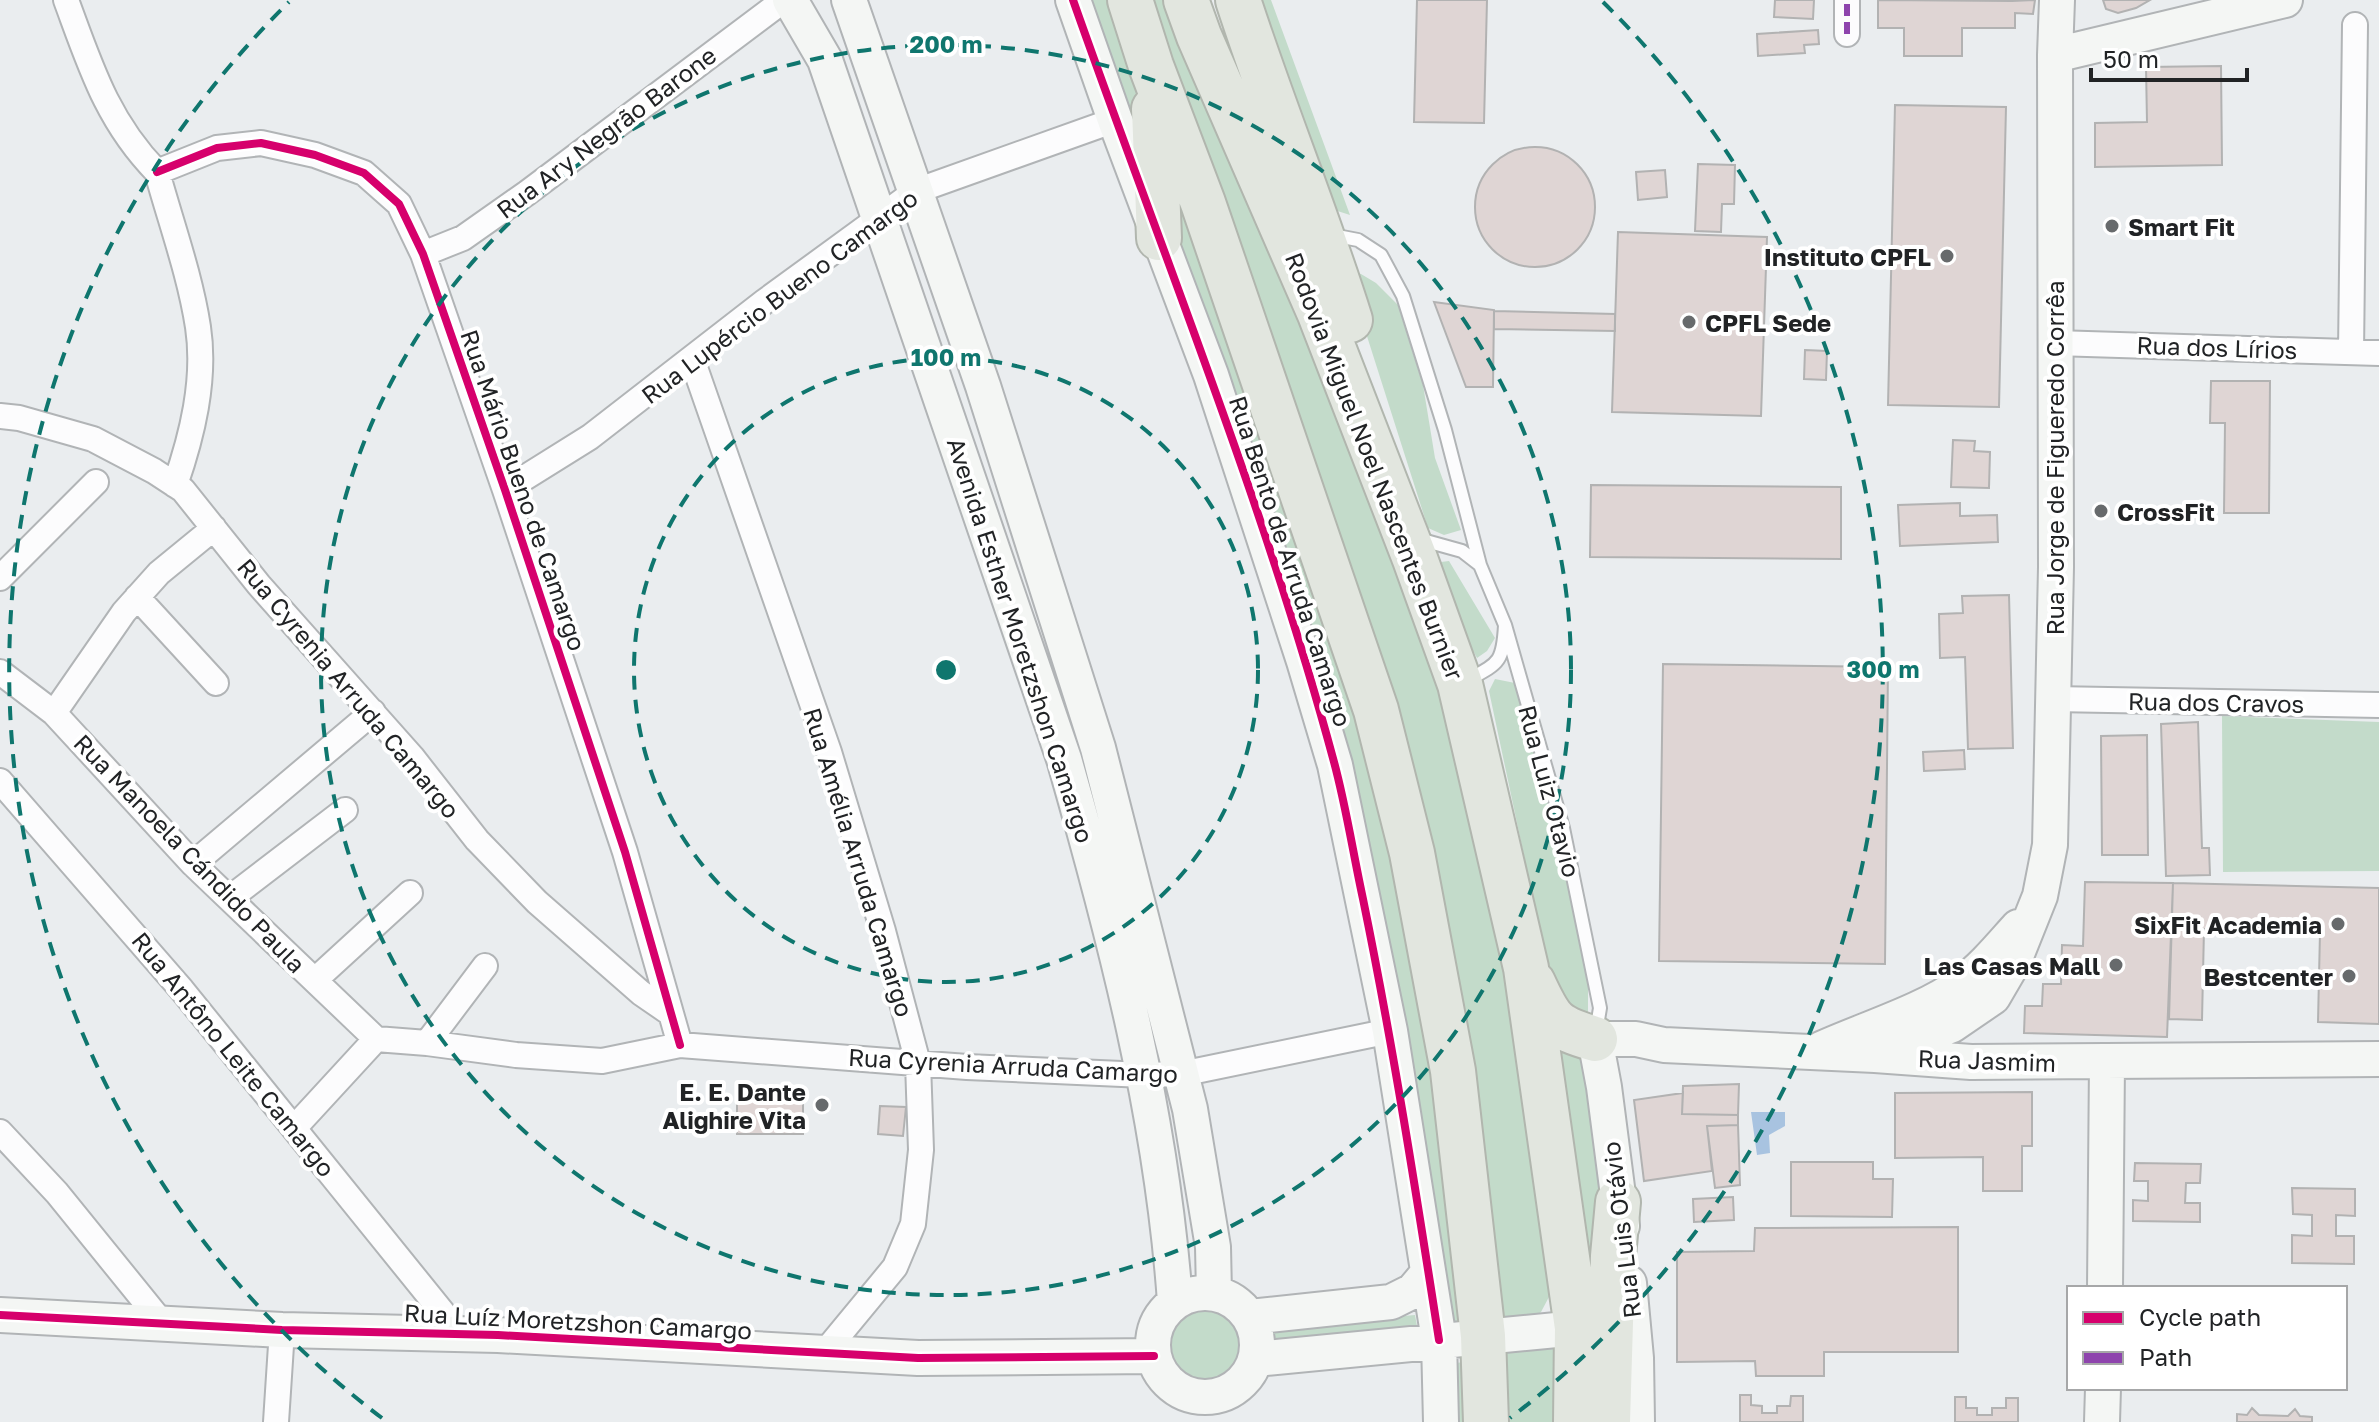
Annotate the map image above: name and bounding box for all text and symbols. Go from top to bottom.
text: 200 m [910,29,982,58]
scale bar [2091,32,2247,82]
street label: Rua Ary Negrão Barone [491,40,721,224]
text: 50 m [2103,44,2159,73]
street label: Rua Lupércio Bueno Camargo [635,183,923,409]
place label: Smart Fit [2128,212,2235,241]
marker: Smart Fit [2103,217,2121,235]
place label: Instituto CPFL [1764,242,1931,271]
marker: Instituto CPFL [1938,247,1956,265]
street label: Rodovia Miguel Noel Nascentes Burnier [1280,248,1470,684]
street label: Rua Jorge de Figueredo Corrêa [2040,281,2069,635]
place label: CPFL Sede [1705,308,1831,337]
marker: CPFL Sede [1680,313,1698,331]
street label: Rua Mário Bueno de Camargo [455,326,593,654]
street label: Rua dos Lírios [2136,330,2298,364]
text: 100 m [911,342,981,371]
street label: Rua Bento de Arruda Camargo [1224,392,1358,730]
street label: Avenida Esther Moretzshon Camargo [942,434,1100,846]
place label: CrossFit [2117,497,2215,526]
marker: CrossFit [2092,502,2110,520]
street label: Rua Cyrenia Arruda Camargo [232,552,466,824]
text: 300 m [1847,654,1919,683]
centre of rings [932,656,960,684]
street label: Rua dos Cravos [2128,686,2304,718]
street label: Rua Luiz Otavio [1513,702,1587,880]
street label: Rua Amélia Arruda Camargo [798,704,920,1020]
street label: Rua Manoela Cándido Paula [68,728,312,978]
place label: SixFit Academia [2134,910,2322,939]
marker: SixFit Academia [2329,915,2347,933]
street label: Rua Antôno Leite Camargo [126,926,342,1182]
place label: Las Casas Mall [1924,951,2100,980]
marker: Las Casas Mall [2107,956,2125,974]
place label: Bestcenter [2203,962,2333,991]
marker: Bestcenter [2340,967,2358,985]
street label: Rua Cyrenia Arruda Camargo [847,1042,1179,1088]
street label: Rua Jasmim [1917,1043,2057,1077]
place label: E. E. Dante Alighire Vita [662,1077,806,1134]
marker: E. E. Dante Alighire Vita [813,1096,831,1114]
street label: Rua Luis Otávio [1596,1140,1646,1320]
legend [2067,1286,2347,1390]
street label: Rua Luíz Moretzshon Camargo [403,1297,753,1345]
text: Cycle path [2139,1302,2261,1331]
text: Path [2139,1342,2192,1371]

